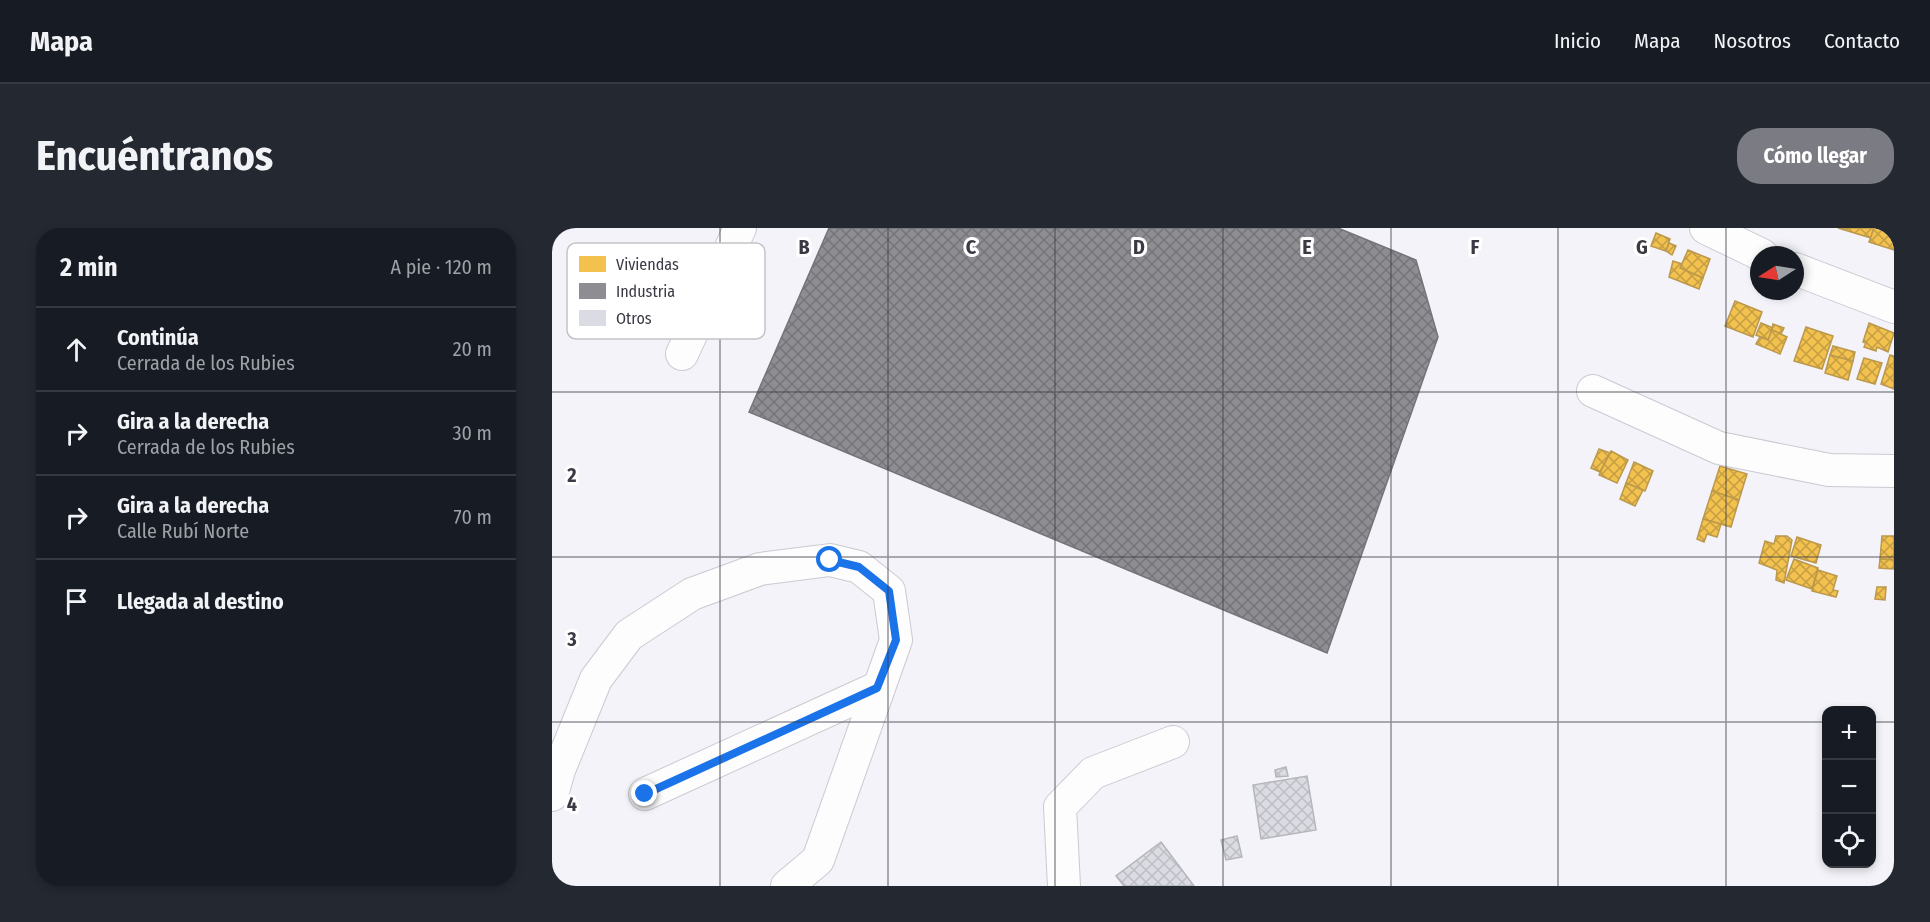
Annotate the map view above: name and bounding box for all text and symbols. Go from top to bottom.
text: Mapa [30,25,93,58]
text: Inicio [1554,28,1601,54]
text: Mapa [1634,28,1681,54]
text: Nosotros [1714,28,1791,54]
text: Contacto [1824,28,1900,54]
button: Cómo llegar [1737,128,1894,184]
text: Encuéntranos [36,131,273,181]
text: B [798,235,810,259]
text: C [966,235,977,259]
text: D [1133,235,1145,259]
text: E [1302,235,1312,259]
text: F [1471,235,1480,259]
text: G [1636,235,1648,259]
legend [567,243,765,339]
north arrow [1750,246,1804,300]
text: 2 min [60,252,118,283]
text: A pie · 120 m [390,255,492,279]
text: Viviendas [616,255,679,274]
text: Industria [616,282,675,301]
text: Otros [616,309,652,328]
text: Continúa [117,324,199,351]
icon: ahead [60,333,93,366]
text: 20 m [453,337,492,361]
text: Cerrada de los Rubies [117,351,295,375]
text: Gira a la derecha [117,408,269,435]
icon: right [60,417,93,450]
text: 30 m [452,421,492,445]
text: Cerrada de los Rubies [117,435,295,459]
text: 2 [566,463,577,487]
text: Gira a la derecha [117,492,269,519]
icon: right [60,501,93,534]
text: 70 m [454,505,492,529]
text: Calle Rubí Norte [117,519,249,543]
route start [816,546,842,572]
icon: arrive [60,585,93,618]
text: Llegada al destino [117,588,284,615]
text: 3 [566,627,577,651]
map controls [1822,706,1876,868]
button: + [1822,706,1876,760]
button: − [1822,760,1876,814]
route end [631,780,657,806]
text: 4 [567,792,577,816]
button: locate [1822,814,1876,868]

